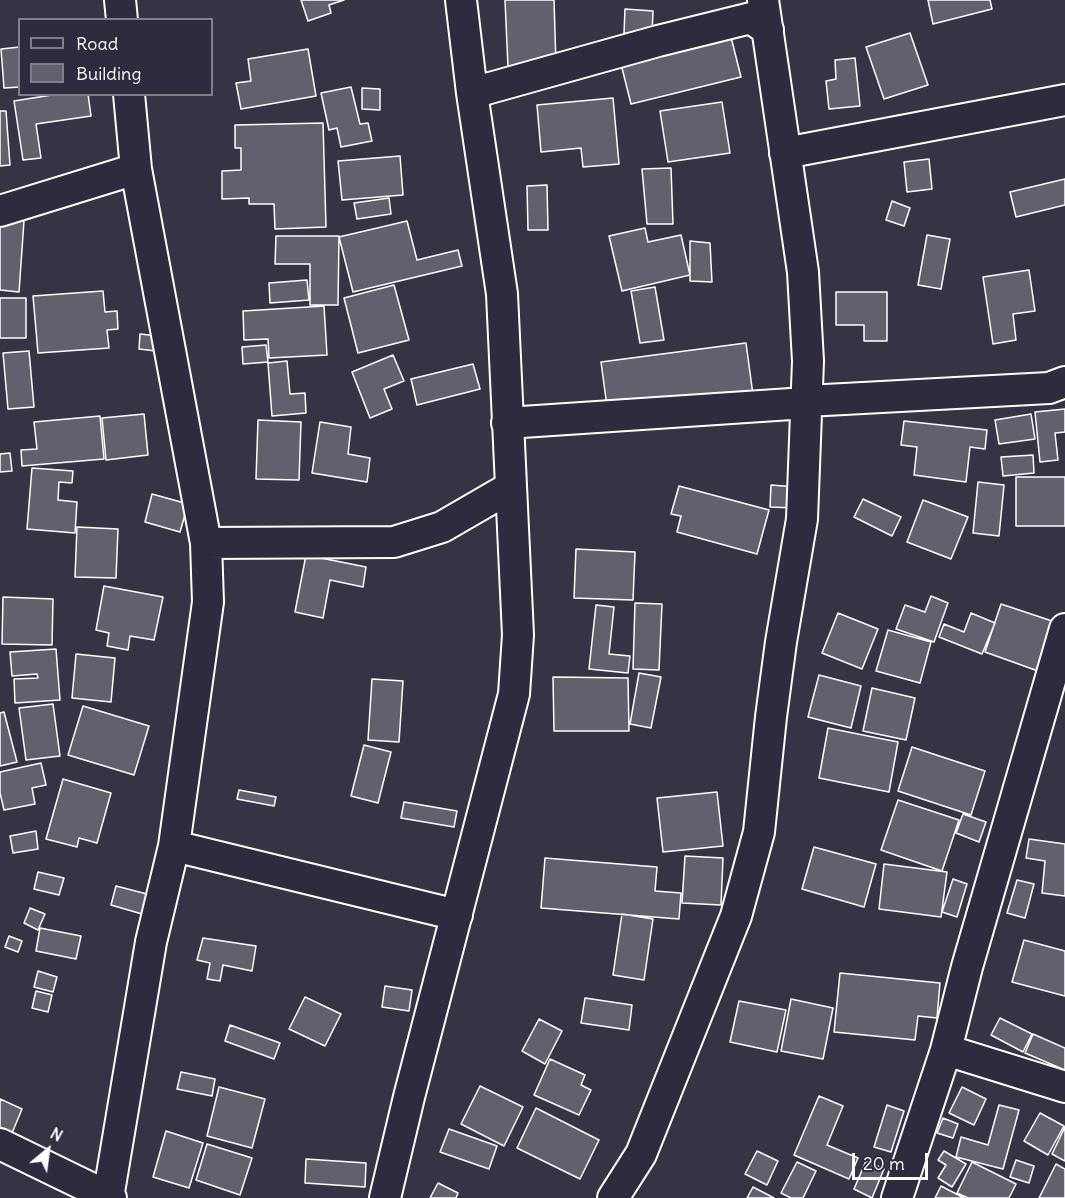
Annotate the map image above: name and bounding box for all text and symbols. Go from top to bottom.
legend [18,18,213,96]
text: Road [76,32,118,55]
text: Building [76,62,141,85]
north arrow [18,1120,78,1180]
text: N [47,1123,66,1146]
scale bar [855,1141,932,1179]
text: 20 m [863,1152,905,1175]

